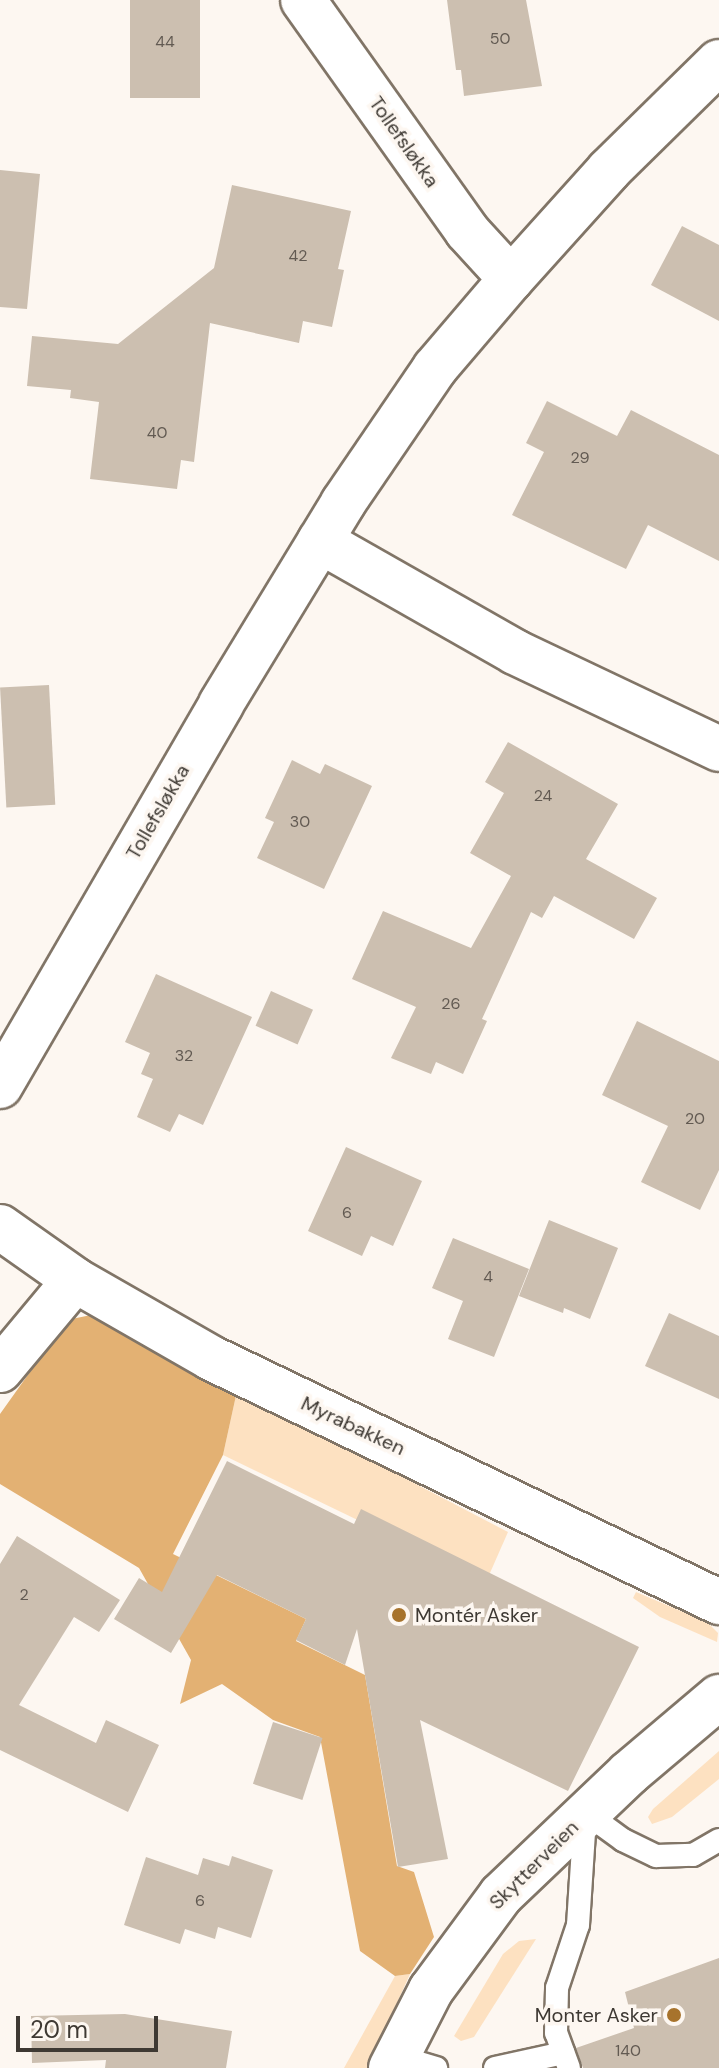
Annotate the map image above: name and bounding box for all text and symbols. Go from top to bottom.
house number: 50 [490,29,510,49]
house number: 44 [155,32,175,52]
street label: Tollefsløkka [364,92,444,192]
house number: 42 [289,246,307,266]
house number: 40 [147,423,167,443]
house number: 29 [570,448,590,468]
street label: Tollefsløkka [121,760,195,864]
house number: 24 [534,786,552,806]
house number: 30 [290,812,310,832]
house number: 26 [441,994,461,1014]
house number: 32 [175,1046,193,1066]
house number: 20 [685,1109,705,1129]
house number: 6 [342,1203,352,1223]
house number: 4 [483,1267,493,1287]
street label: Myrabakken [297,1391,409,1461]
house number: 2 [19,1585,29,1605]
place label: Montér Asker [415,1603,538,1627]
marker: Montér Asker [390,1606,408,1624]
street label: Skytterveien [485,1816,583,1914]
house number: 6 [195,1891,205,1911]
scale bar [20,2000,162,2050]
place label: Monter Asker [535,2003,658,2027]
marker: Monter Asker [665,2006,683,2024]
text: 20 m [30,2014,88,2045]
house number: 140 [615,2041,641,2061]

